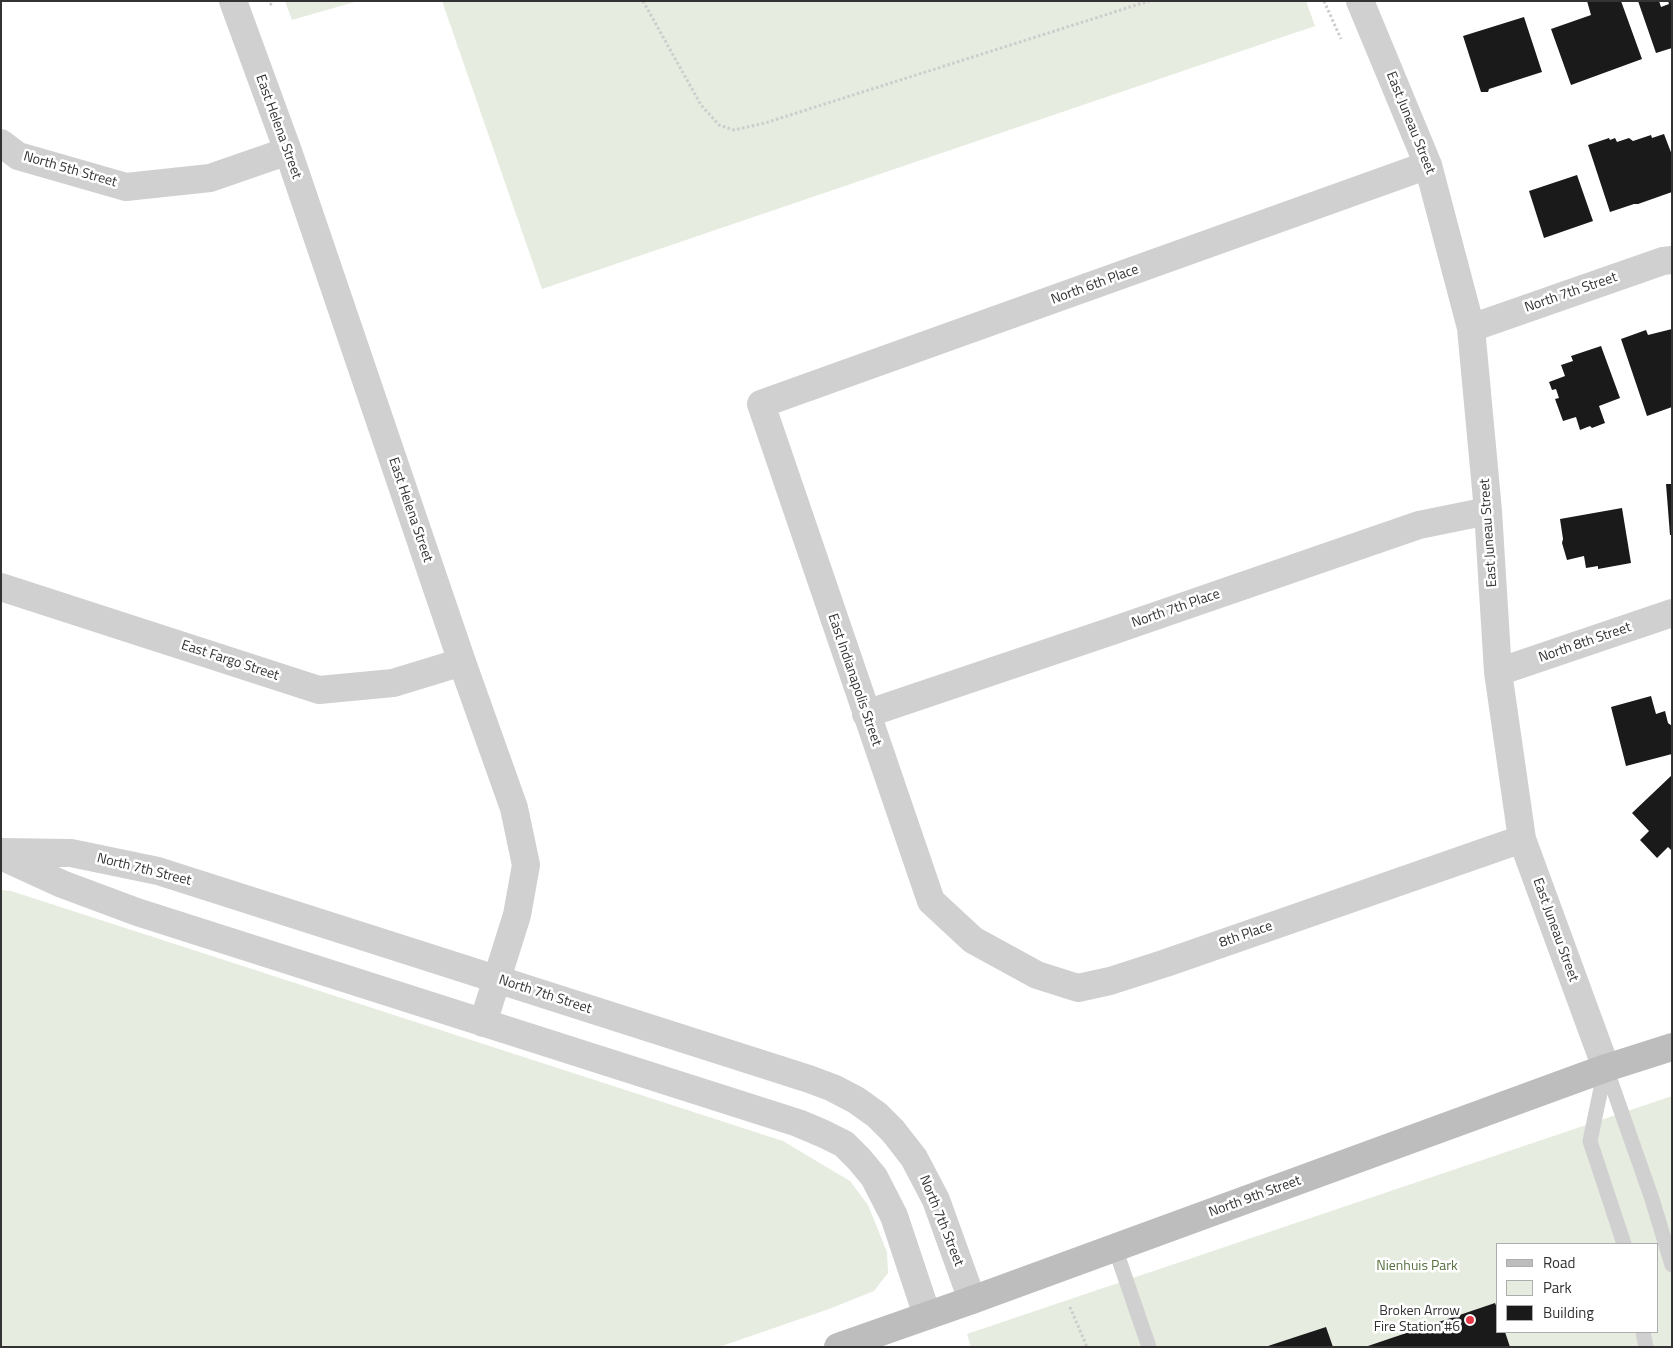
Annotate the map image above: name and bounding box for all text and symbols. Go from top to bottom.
street label: East Juneau Street [1382,69,1438,177]
street label: East Helena Street [251,73,305,181]
street label: North 5th Street [21,149,119,191]
street label: North 6th Place [1049,261,1141,309]
street label: North 7th Street [1523,269,1619,317]
street label: East Helena Street [384,455,436,565]
street label: East Juneau Street [1477,478,1501,588]
street label: North 7th Place [1130,586,1222,632]
street label: East Indianapolis Street [823,612,885,748]
street label: North 8th Street [1537,619,1633,667]
street label: East Fargo Street [179,637,281,685]
street label: North 7th Street [95,850,193,890]
street label: East Juneau Street [1528,876,1582,984]
street label: 8th Place [1217,918,1275,952]
street label: North 7th Street [496,972,594,1018]
street label: North 7th Street [915,1173,967,1269]
street label: North 9th Street [1207,1173,1303,1221]
legend [1496,1243,1658,1333]
text: Road [1543,1251,1575,1274]
park label: Nienhuis Park [1376,1259,1458,1275]
text: Park [1543,1276,1572,1299]
text: Building [1543,1301,1594,1324]
place label: Broken Arrow Fire Station #6 [1374,1304,1460,1336]
marker: Broken Arrow Fire Station #6 [1464,1314,1476,1326]

